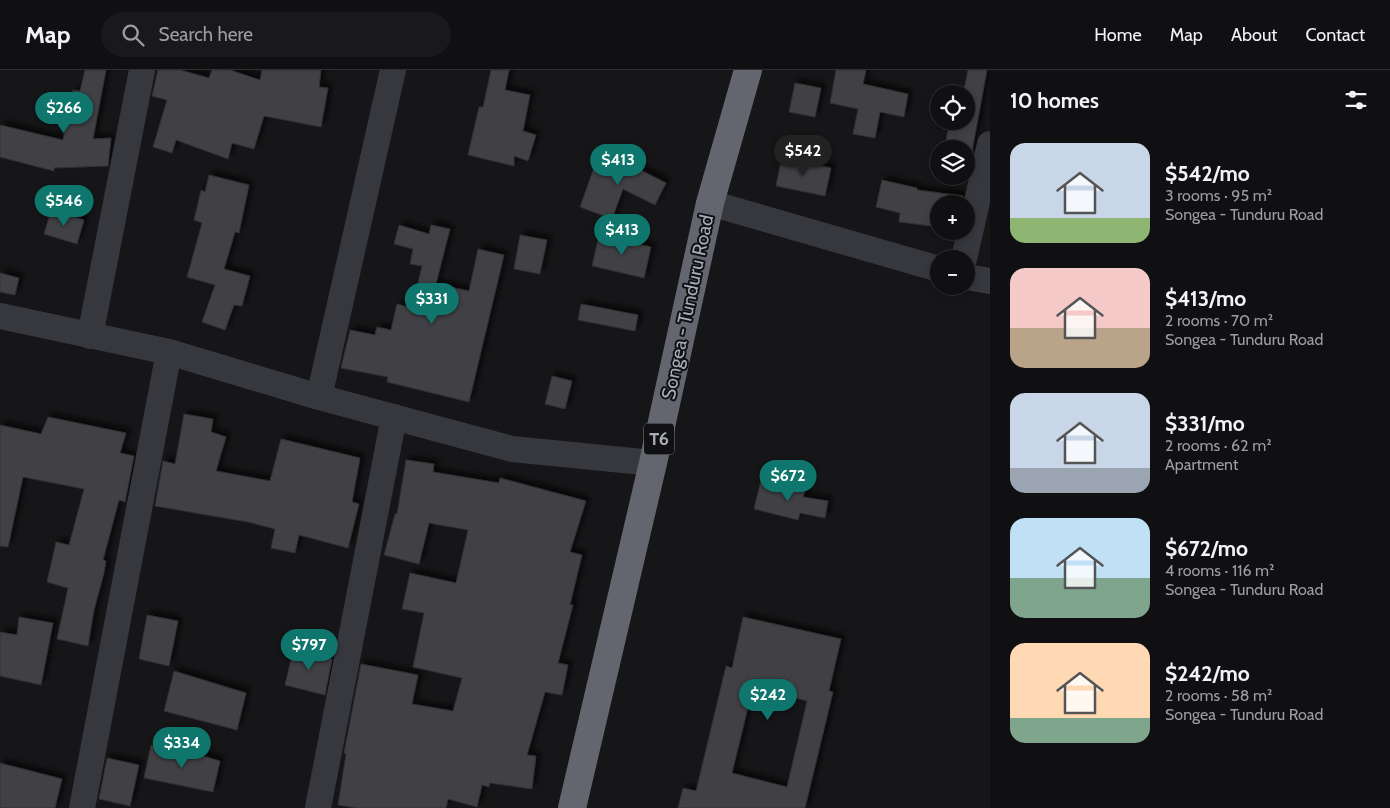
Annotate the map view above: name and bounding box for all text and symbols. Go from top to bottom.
search box [101,12,451,57]
text: Map [25,20,71,49]
icon: search [119,21,147,49]
text: Search here [159,23,253,46]
text: Home [1094,24,1142,46]
text: Map [1170,24,1203,46]
text: About [1231,24,1277,46]
text: Contact [1305,24,1365,46]
map controls [930,85,975,295]
button: locate [930,85,975,130]
icon: filters [1342,86,1370,114]
text: 10 homes [1010,88,1099,113]
pin: $266 [34,92,94,134]
text: $266 [46,98,82,117]
pin: $542 [773,134,833,177]
button: layers [930,140,975,185]
text: $542 [785,141,821,160]
pin: $413 [588,144,648,186]
text: $413 [601,150,635,169]
text: $542/mo [1165,161,1250,186]
icon: home [1050,163,1110,223]
pin: $546 [34,184,94,227]
text: 3 rooms · 95 m² [1165,186,1272,205]
text: $546 [46,191,82,210]
button: + [930,195,975,240]
text: Songea - Tunduru Road [1165,205,1323,224]
street label: Songea - Tunduru Road [657,213,718,401]
pin: $413 [592,214,652,256]
text: $413 [605,220,639,239]
button: − [930,250,975,295]
pin: $331 [402,282,462,325]
text: $413/mo [1165,286,1246,311]
icon: home [1050,288,1110,348]
text: $331 [416,289,448,308]
text: 2 rooms · 70 m² [1165,311,1273,330]
text: Songea - Tunduru Road [1165,330,1323,349]
text: $331/mo [1165,411,1245,436]
icon: home [1050,413,1110,473]
road number: T6 [644,424,674,454]
text: 2 rooms · 62 m² [1165,436,1272,455]
text: Apartment [1165,455,1238,474]
pin: $672 [758,460,818,502]
text: $672 [771,466,805,485]
text: $672/mo [1165,536,1248,561]
icon: home [1050,538,1110,598]
text: 4 rooms · 116 m² [1165,561,1274,580]
text: Songea - Tunduru Road [1165,580,1323,599]
pin: $797 [279,628,339,671]
text: $797 [292,635,326,654]
text: $242/mo [1165,661,1250,686]
icon: home [1050,663,1110,723]
pin: $242 [738,678,798,721]
text: $242 [750,685,786,704]
text: 2 rooms · 58 m² [1165,686,1272,705]
text: Songea - Tunduru Road [1165,705,1323,724]
pin: $334 [152,726,212,769]
text: $334 [164,733,200,752]

